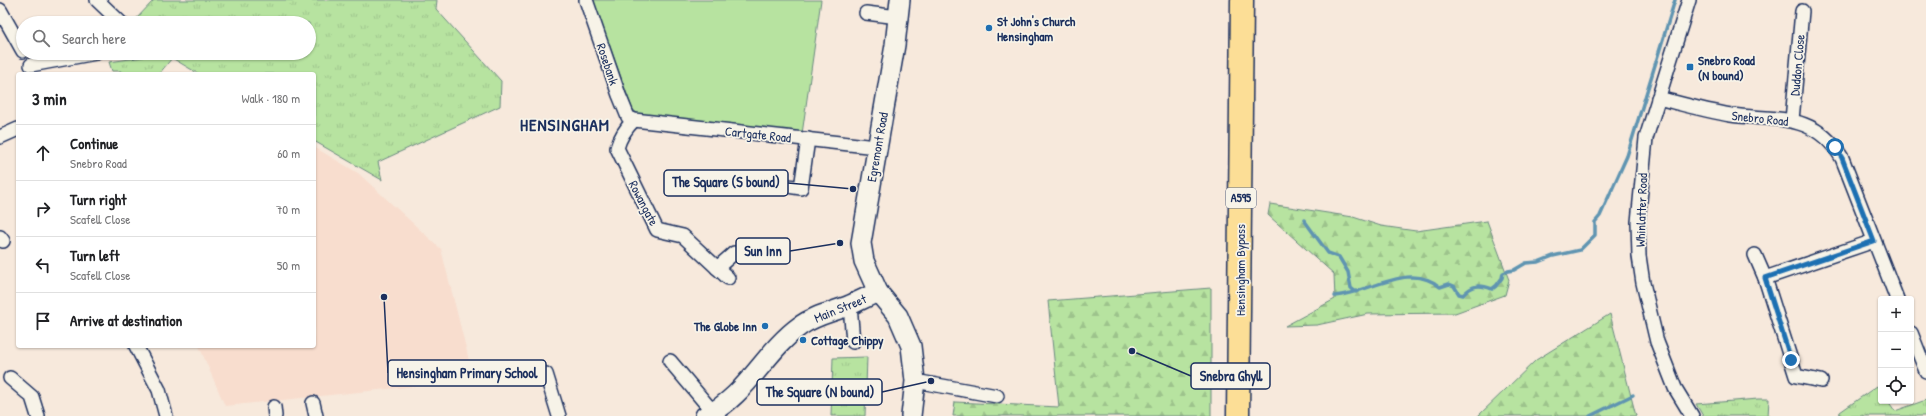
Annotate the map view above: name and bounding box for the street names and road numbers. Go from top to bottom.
street label: Duddon Close [1785,34,1809,96]
street label: Rosebank [592,41,624,88]
street label: Snebro Road [1731,106,1789,130]
street label: Egremont Road [862,111,892,183]
street label: Cartgate Road [724,122,792,146]
street label: Whinlatter Road [1631,173,1651,247]
street label: Rowangate [625,177,663,229]
road number: A595 [1226,188,1256,208]
street label: Hensingham Bypass [1231,224,1249,316]
street label: Main Street [811,289,869,327]

